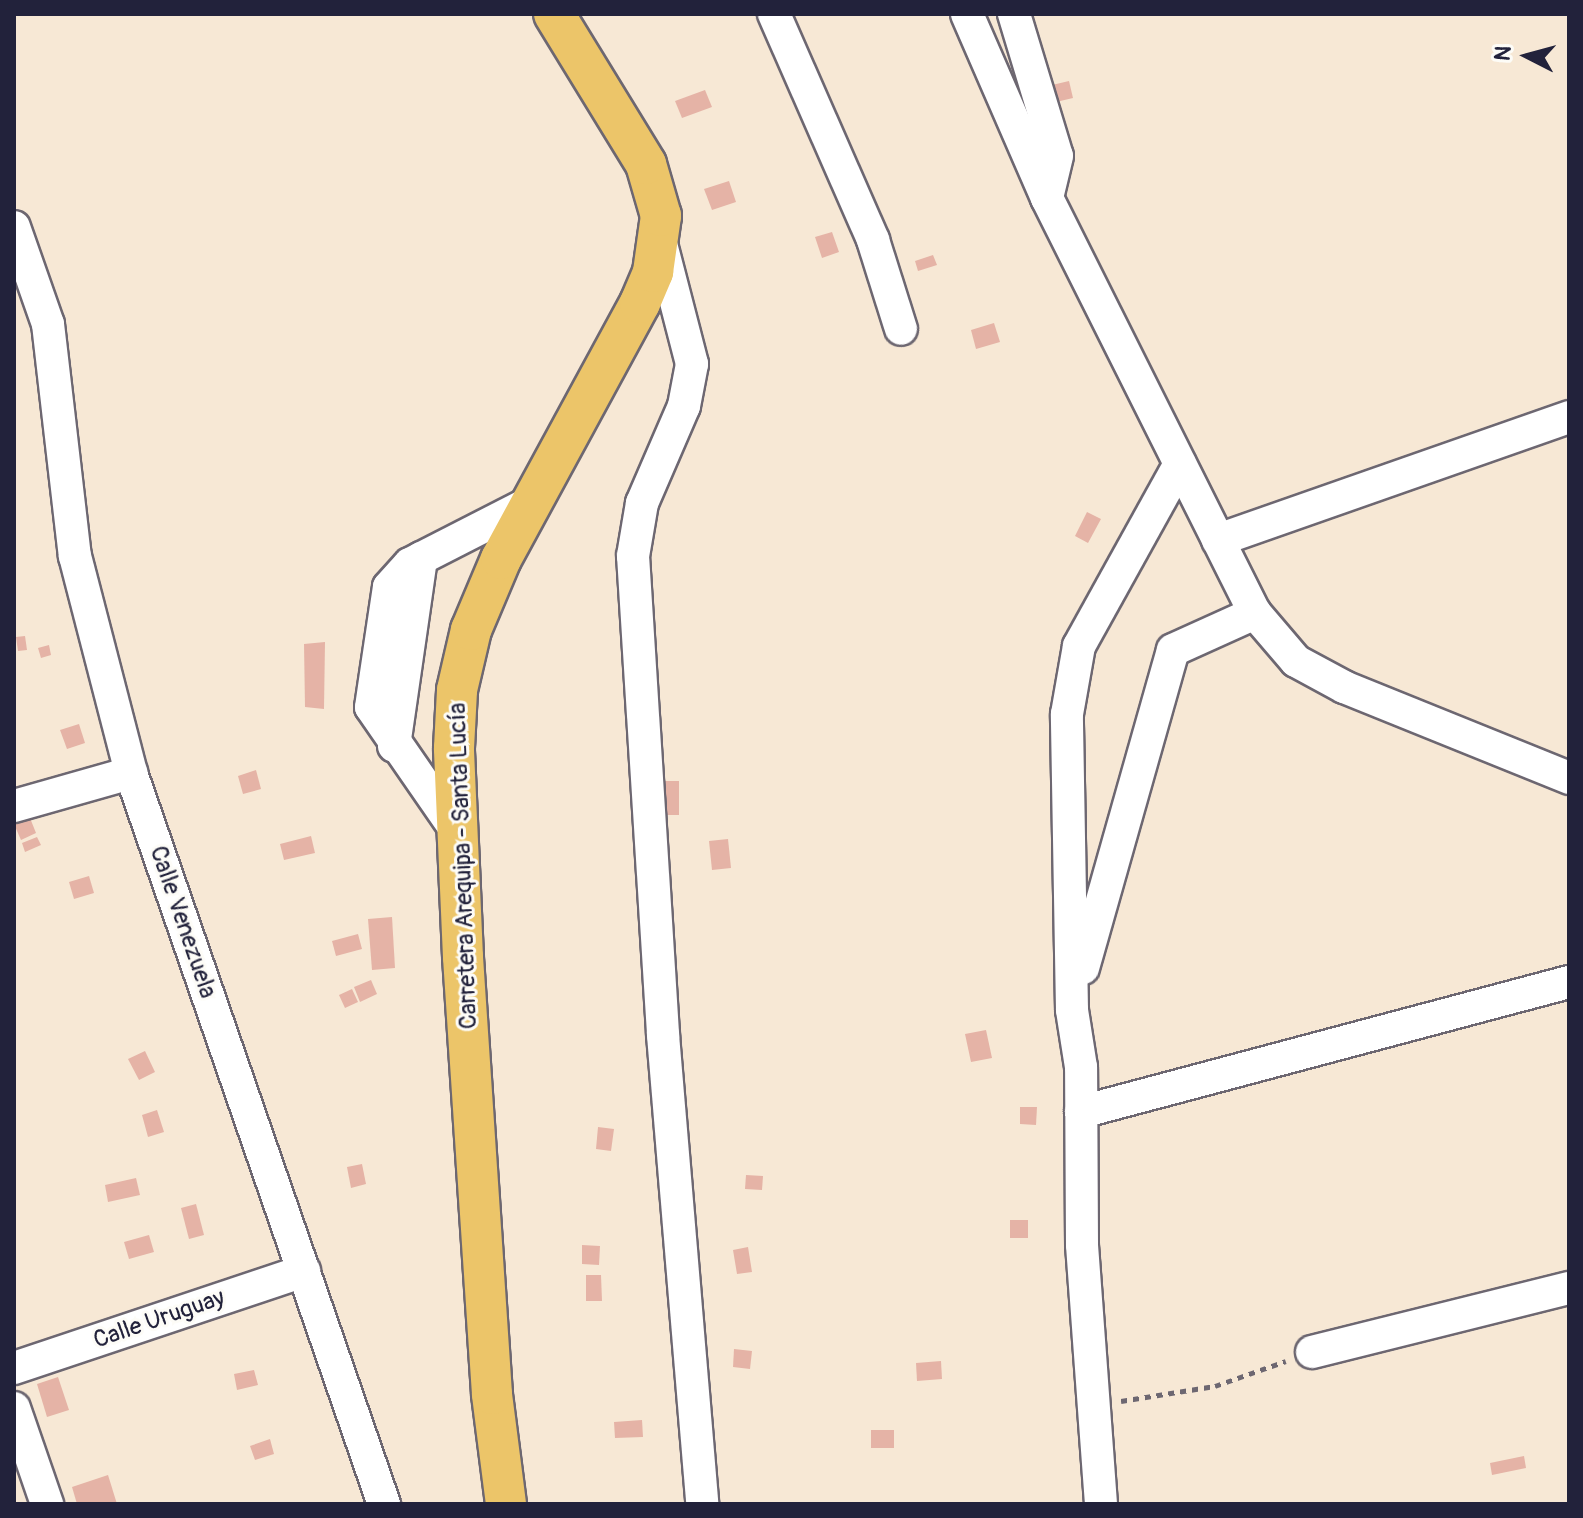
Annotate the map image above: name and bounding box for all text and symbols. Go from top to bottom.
north arrow [1487,16,1567,96]
text: N [1488,45,1518,62]
street label: Carretera Arequipa - Santa Lucía [443,702,483,1030]
street label: Calle Venezuela [144,842,222,1002]
street label: Calle Uruguay [90,1283,228,1355]

